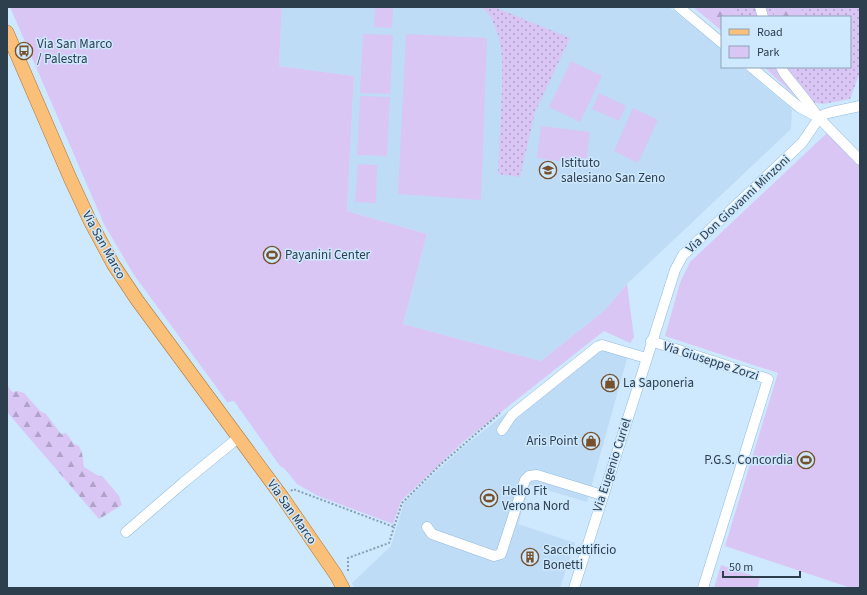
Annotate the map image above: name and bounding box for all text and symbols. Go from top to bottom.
legend [721,16,851,68]
text: Road [757,24,783,41]
place label: Via San Marco / Palestra [37,35,112,68]
bus stop icon: Via San Marco / Palestra [14,41,34,61]
text: Park [757,44,779,61]
street label: Via Don Giovanni Minzoni [682,151,794,257]
place label: Istituto salesiano San Zeno [561,154,665,187]
school or university icon: Istituto salesiano San Zeno [538,160,558,180]
street label: Via San Marco [78,208,130,282]
sports icon: Payanini Center [262,245,282,265]
place label: Payanini Center [285,246,371,264]
street label: Via Giuseppe Zorzi [661,337,761,385]
shop icon: La Saponeria [600,373,620,393]
place label: La Saponeria [623,374,694,392]
street label: Via Eugenio Curiel [588,416,636,514]
shop icon: Aris Point [581,431,601,451]
place label: Aris Point [526,432,579,450]
sports icon: P.G.S. Concordia [796,450,816,470]
place label: P.G.S. Concordia [704,451,793,469]
street label: Via San Marco [263,476,321,548]
place label: Hello Fit Verona Nord [502,482,570,515]
sports icon: Hello Fit Verona Nord [479,488,499,508]
place label: Sacchettificio Bonetti [543,541,616,574]
building icon: Sacchettificio Bonetti [520,547,540,567]
scale bar [723,553,800,579]
text: 50 m [729,559,753,576]

